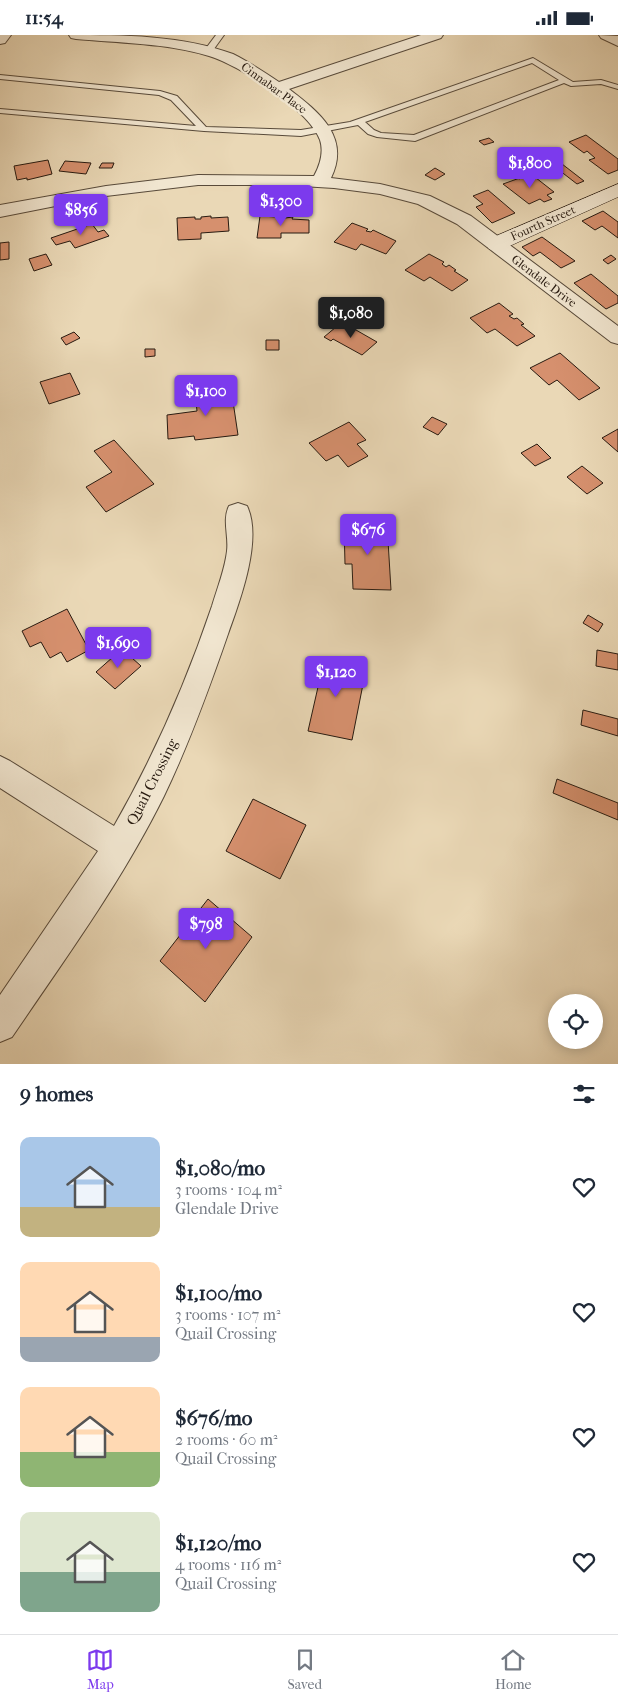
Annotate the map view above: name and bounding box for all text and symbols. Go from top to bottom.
text: 11:54 [25,7,63,29]
street label: Cinnabar Place [238,59,310,117]
pin: $1,800 [489,147,571,189]
text: $1,800 [508,153,552,172]
pin: $1,300 [240,185,322,227]
text: $1,300 [260,191,302,210]
pin: $856 [51,193,111,236]
text: $856 [65,200,97,219]
street label: Fourth Street [508,202,578,244]
street label: Glendale Drive [509,252,579,310]
pin: $1,080 [310,297,392,339]
text: $1,080 [329,303,373,322]
pin: $1,100 [165,375,247,417]
text: $1,100 [185,381,227,400]
pin: $676 [338,513,398,556]
text: $676 [351,520,385,539]
pin: $1,690 [77,627,159,669]
text: $1,690 [96,633,140,652]
pin: $1,120 [295,655,377,698]
text: $1,120 [316,662,356,681]
street label: Quail Crossing [122,735,182,828]
pin: $798 [176,907,236,950]
text: $798 [190,914,222,933]
map controls [548,994,603,1049]
button: locate [548,994,603,1049]
icon: filters [570,1080,598,1108]
text: 9 homes [20,1082,93,1106]
text: $1,080/mo [175,1156,265,1180]
icon: home [60,1157,120,1217]
icon: heart [570,1173,598,1201]
text: 3 rooms · 104 m² [175,1180,282,1199]
text: Glendale Drive [175,1199,279,1218]
text: $1,100/mo [175,1281,262,1305]
icon: home [60,1282,120,1342]
icon: heart [570,1298,598,1326]
text: 3 rooms · 107 m² [175,1305,281,1324]
text: Quail Crossing [175,1324,276,1343]
text: $676/mo [175,1406,252,1430]
icon: home [60,1407,120,1467]
icon: heart [570,1423,598,1451]
text: 2 rooms · 60 m² [175,1430,278,1449]
text: Quail Crossing [175,1449,276,1468]
text: $1,120/mo [175,1531,261,1555]
icon: home [60,1532,120,1592]
icon: heart [570,1548,598,1576]
text: 4 rooms · 116 m² [175,1555,281,1574]
text: Quail Crossing [175,1574,276,1593]
tab: Map [86,1646,114,1693]
tab: Saved [287,1646,322,1693]
tab: Home [495,1646,532,1693]

